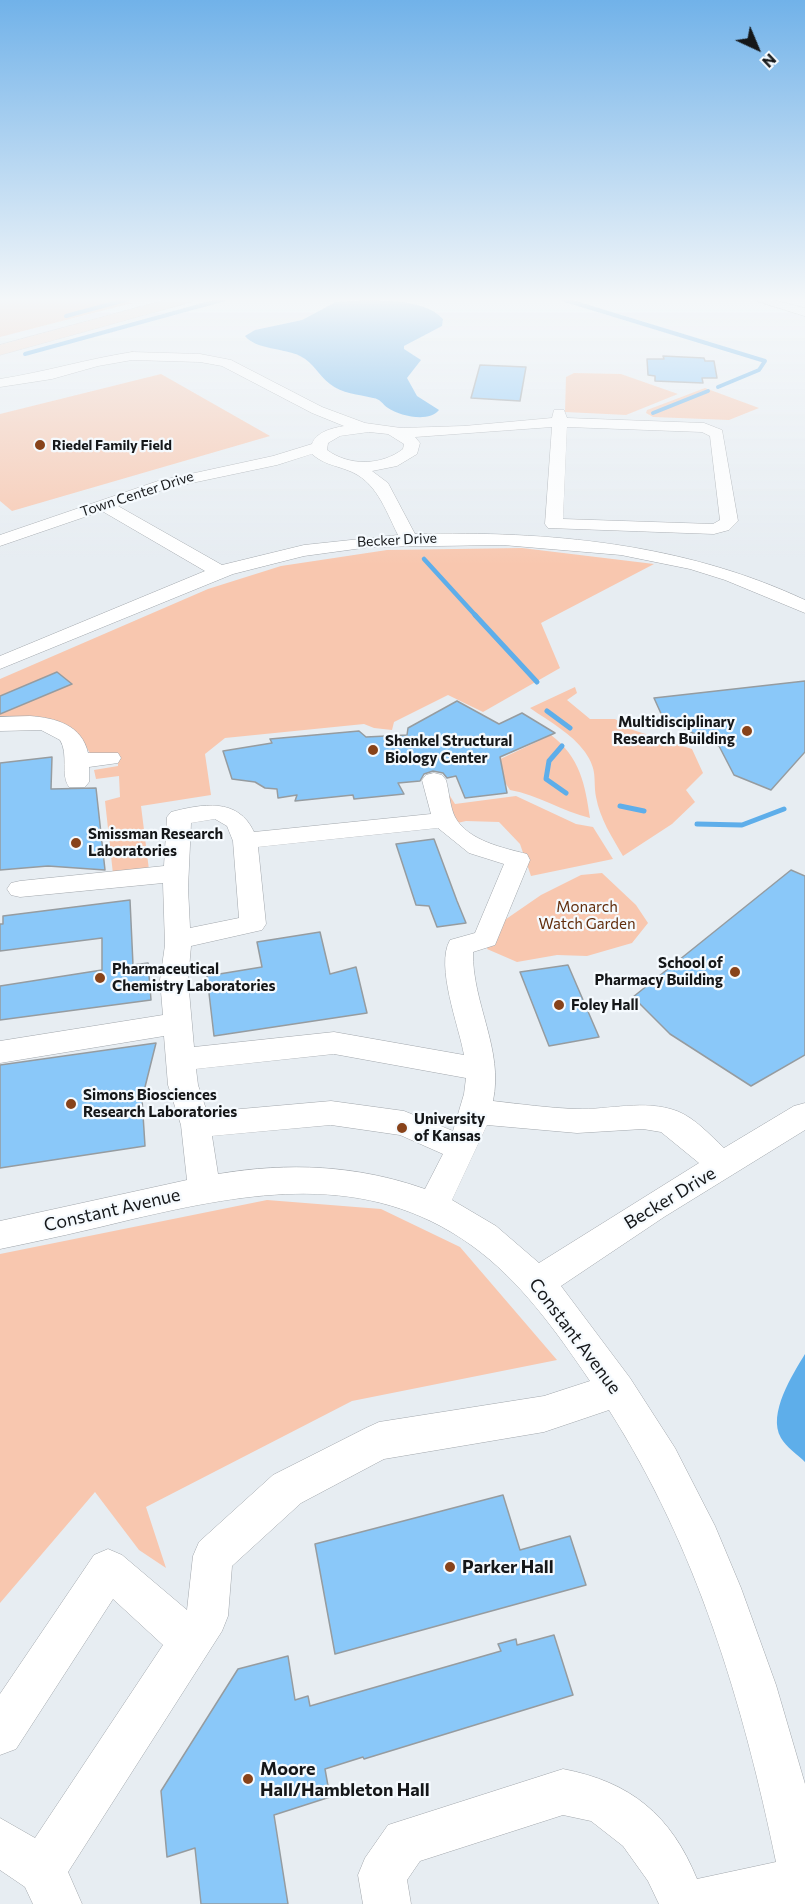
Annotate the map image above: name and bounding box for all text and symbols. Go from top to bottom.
north arrow [727,18,787,78]
text: N [759,50,781,72]
place label: Riedel Family Field [52,437,172,453]
marker: Riedel Family Field [33,438,47,452]
street label: Town Center Drive [78,468,196,520]
street label: Becker Drive [357,530,437,550]
place label: Multidisciplinary Research Building [613,713,735,748]
marker: Multidisciplinary Research Building [740,724,754,738]
place label: Shenkel Structural Biology Center [385,732,512,767]
marker: Shenkel Structural Biology Center [366,743,380,757]
place label: Smissman Research Laboratories [88,825,223,860]
marker: Smissman Research Laboratories [69,836,83,850]
park label: Monarch Watch Garden [538,898,636,933]
place label: School of Pharmacy Building [595,954,723,989]
place label: Pharmaceutical Chemistry Laboratories [112,960,276,995]
marker: School of Pharmacy Building [728,965,742,979]
marker: Pharmaceutical Chemistry Laboratories [93,971,107,985]
place label: Foley Hall [571,996,639,1014]
marker: Foley Hall [552,998,566,1012]
place label: Simons Biosciences Research Laboratories [83,1086,237,1121]
marker: Simons Biosciences Research Laboratories [64,1097,78,1111]
place label: University of Kansas [414,1110,485,1145]
marker: University of Kansas [395,1121,409,1135]
street label: Becker Drive [620,1162,720,1234]
street label: Constant Avenue [42,1184,182,1236]
street label: Constant Avenue [524,1274,626,1398]
place label: Parker Hall [462,1556,554,1578]
marker: Parker Hall [443,1560,457,1574]
place label: Moore Hall/Hambleton Hall [260,1758,430,1800]
marker: Moore Hall/Hambleton Hall [241,1772,255,1786]

